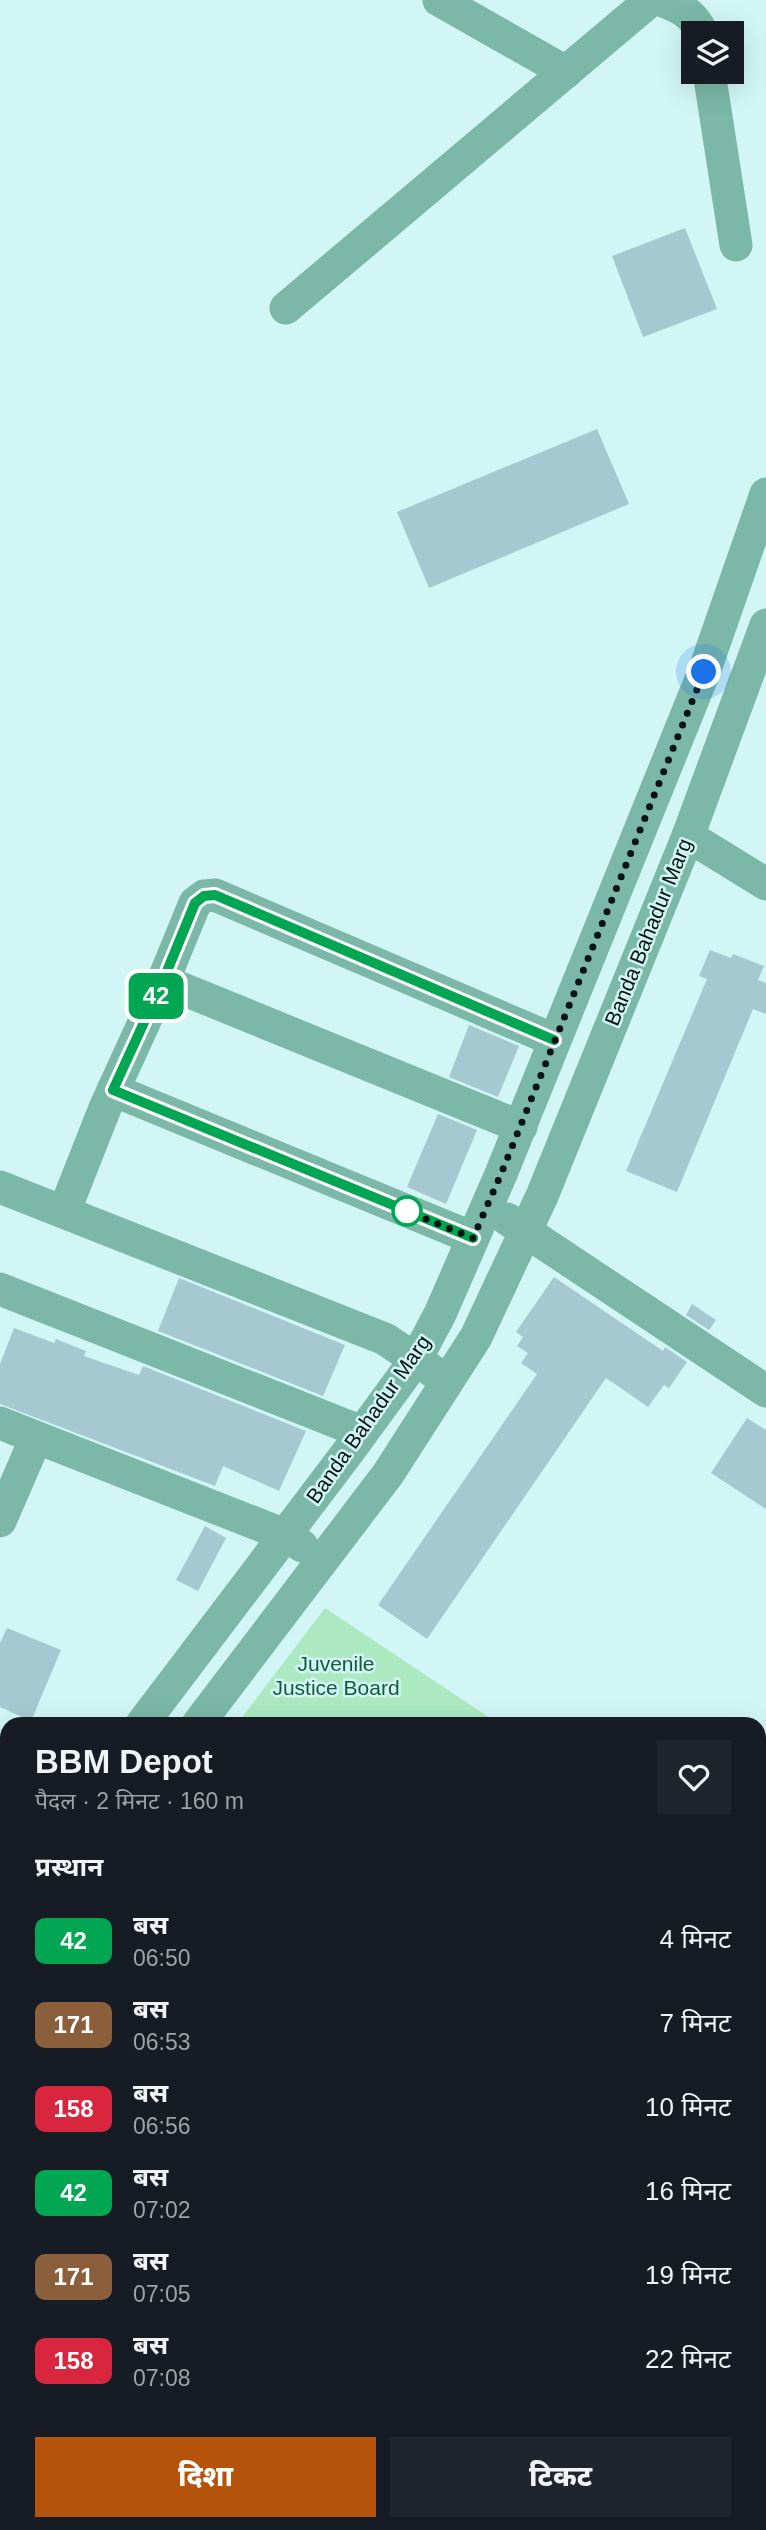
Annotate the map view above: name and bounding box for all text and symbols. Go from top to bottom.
map controls [681,21,744,84]
button: layers [681,21,744,84]
your location [686,654,721,689]
street label: Banda Bahadur Marg [600,835,696,1029]
line badge: 42 [124,973,188,1019]
text: 42 [143,982,169,1009]
unlabelled marker [392,1196,422,1226]
street label: Banda Bahadur Marg [301,1331,435,1507]
park label: Juvenile Justice Board [272,1652,400,1699]
button: heart [657,1740,731,1814]
text: BBM Depot [35,1743,213,1780]
text: पैदल · 2 मिनट · 160 m [35,1788,244,1814]
text: प्रस्थान [35,1852,103,1882]
text: बस [133,1910,168,1940]
text: 4 मिनट [660,1924,731,1954]
text: 42 [60,1927,87,1954]
text: 06:50 [133,1945,191,1971]
text: बस [133,1994,168,2024]
text: 7 मिनट [660,2008,731,2038]
text: 171 [53,2011,94,2038]
text: 06:53 [133,2029,191,2055]
text: बस [133,2078,168,2108]
text: 10 मिनट [645,2092,731,2122]
text: 158 [53,2095,94,2122]
text: 06:56 [133,2113,191,2139]
text: बस [133,2162,168,2192]
text: 16 मिनट [645,2176,731,2206]
text: 42 [60,2179,87,2206]
text: 07:02 [133,2197,191,2223]
text: बस [133,2246,168,2276]
text: 19 मिनट [645,2260,731,2290]
text: 171 [53,2263,94,2290]
text: 07:05 [133,2281,191,2307]
text: बस [133,2330,168,2360]
text: 22 मिनट [645,2344,731,2374]
text: 158 [53,2347,94,2374]
text: 07:08 [133,2365,191,2391]
button: दिशा [35,2437,376,2517]
button: टिकट [390,2437,731,2517]

